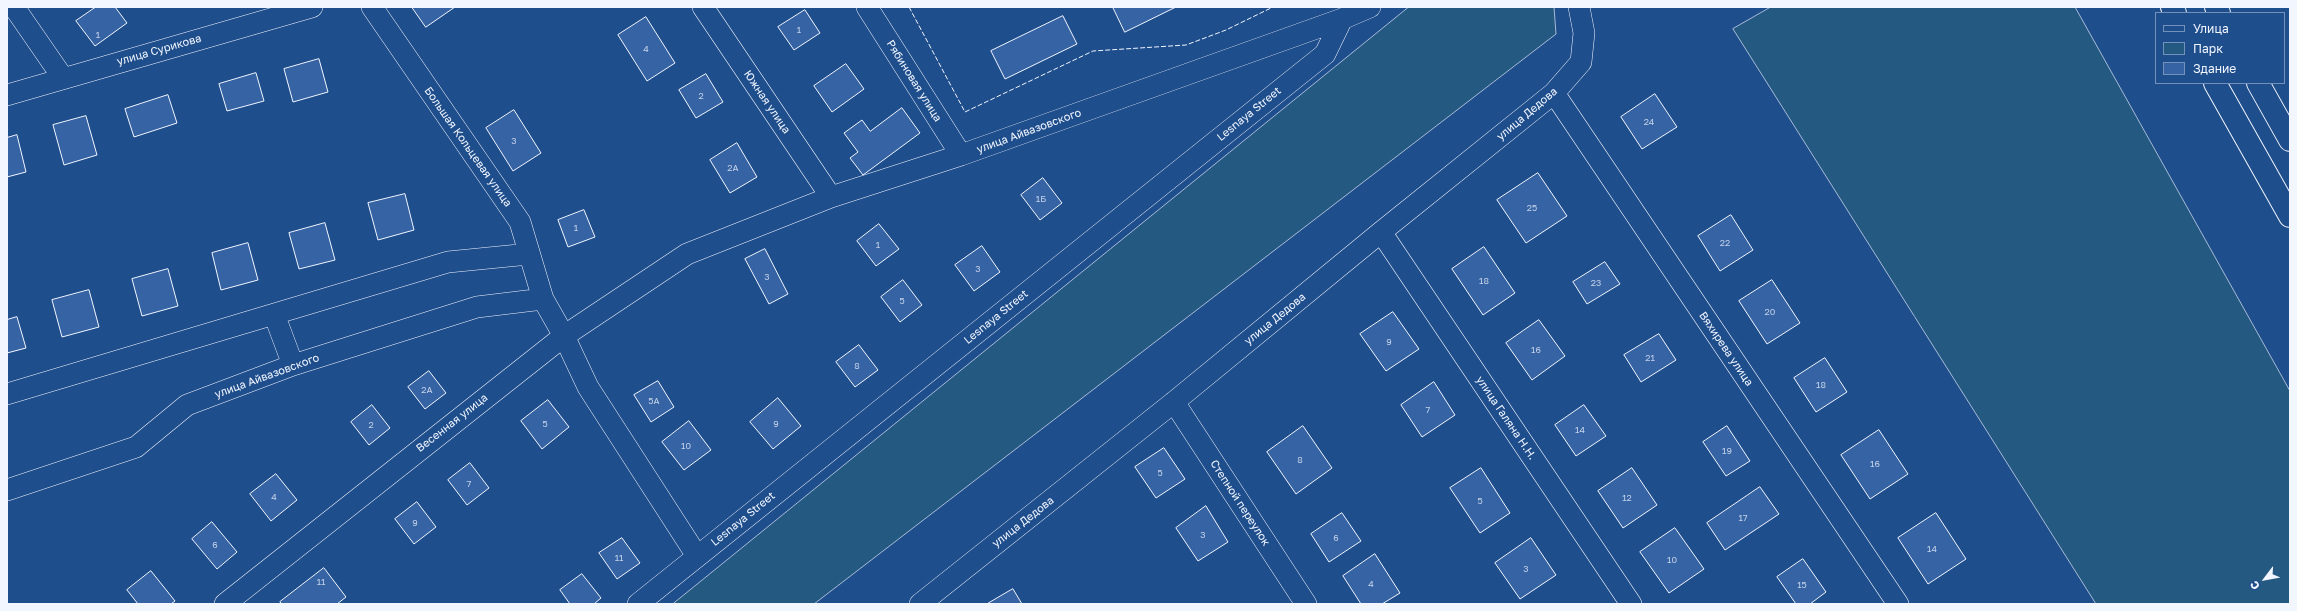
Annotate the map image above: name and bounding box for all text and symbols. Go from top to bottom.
legend [2155,12,2285,84]
text: Улица [2193,21,2229,36]
house number: 1 [797,25,801,35]
house number: 1 [96,30,100,40]
street label: улица Сурикова [115,32,203,68]
street label: Рябиновая улица [884,38,944,124]
text: Парк [2193,41,2223,56]
house number: 4 [643,44,649,54]
text: Здание [2193,61,2236,76]
street label: Южная улица [741,68,793,136]
street label: Lesnaya Street [1214,84,1284,144]
street label: Большая Кольцевая улица [422,85,514,209]
street label: улица Дедова [1494,85,1560,143]
house number: 2 [698,91,704,101]
street label: улица Айвазовского [975,106,1083,156]
house number: 24 [1644,117,1654,127]
house number: 3 [511,136,517,146]
house number: 2А [727,163,739,173]
house number: 1Б [1036,194,1046,204]
house number: 25 [1527,203,1537,213]
house number: 1 [574,223,578,233]
house number: 22 [1720,238,1730,248]
house number: 1 [876,240,880,250]
house number: 3 [975,264,981,274]
house number: 3 [764,272,770,282]
house number: 18 [1479,276,1489,286]
house number: 23 [1591,278,1601,288]
street label: Lesnaya Street [961,287,1031,347]
street label: улица Дедова [1242,290,1308,348]
house number: 5 [899,296,905,306]
house number: 20 [1765,307,1775,317]
street label: Вяхирева улица [1696,309,1756,389]
house number: 9 [1386,337,1392,347]
house number: 16 [1531,345,1541,355]
street label: улица Айвазовского [213,351,321,401]
house number: 21 [1645,353,1655,363]
house number: 8 [854,361,860,371]
street label: улица Галяна Н.Н. [1473,374,1539,462]
house number: 18 [1816,380,1826,390]
house number: 2А [421,385,433,395]
street label: Весенная улица [414,391,490,455]
house number: 5А [648,396,660,406]
house number: 7 [1426,405,1430,415]
house number: 5 [542,419,548,429]
house number: 9 [773,419,779,429]
house number: 2 [368,420,374,430]
house number: 14 [1575,425,1585,435]
house number: 10 [681,441,691,451]
house number: 19 [1722,446,1732,456]
house number: 8 [1297,455,1303,465]
street label: Степной переулок [1207,458,1273,548]
house number: 16 [1870,459,1880,469]
house number: 5 [1157,468,1163,478]
house number: 7 [467,479,471,489]
street label: Lesnaya Street [708,489,778,549]
house number: 4 [271,492,277,502]
house number: 12 [1622,493,1632,503]
street label: улица Дедова [989,494,1057,550]
house number: 5 [1477,496,1483,506]
house number: 17 [1738,513,1748,523]
house number: 9 [412,518,418,528]
house number: 3 [1200,530,1206,540]
house number: 6 [1333,533,1339,543]
house number: 6 [212,540,218,550]
house number: 14 [1927,544,1937,554]
house number: 11 [615,553,623,563]
house number: 10 [1667,555,1677,565]
north arrow [2245,559,2285,599]
house number: 3 [1523,564,1529,574]
house number: 11 [317,577,325,587]
house number: 4 [1368,579,1374,589]
text: С [2247,579,2262,592]
house number: 15 [1797,580,1807,590]

